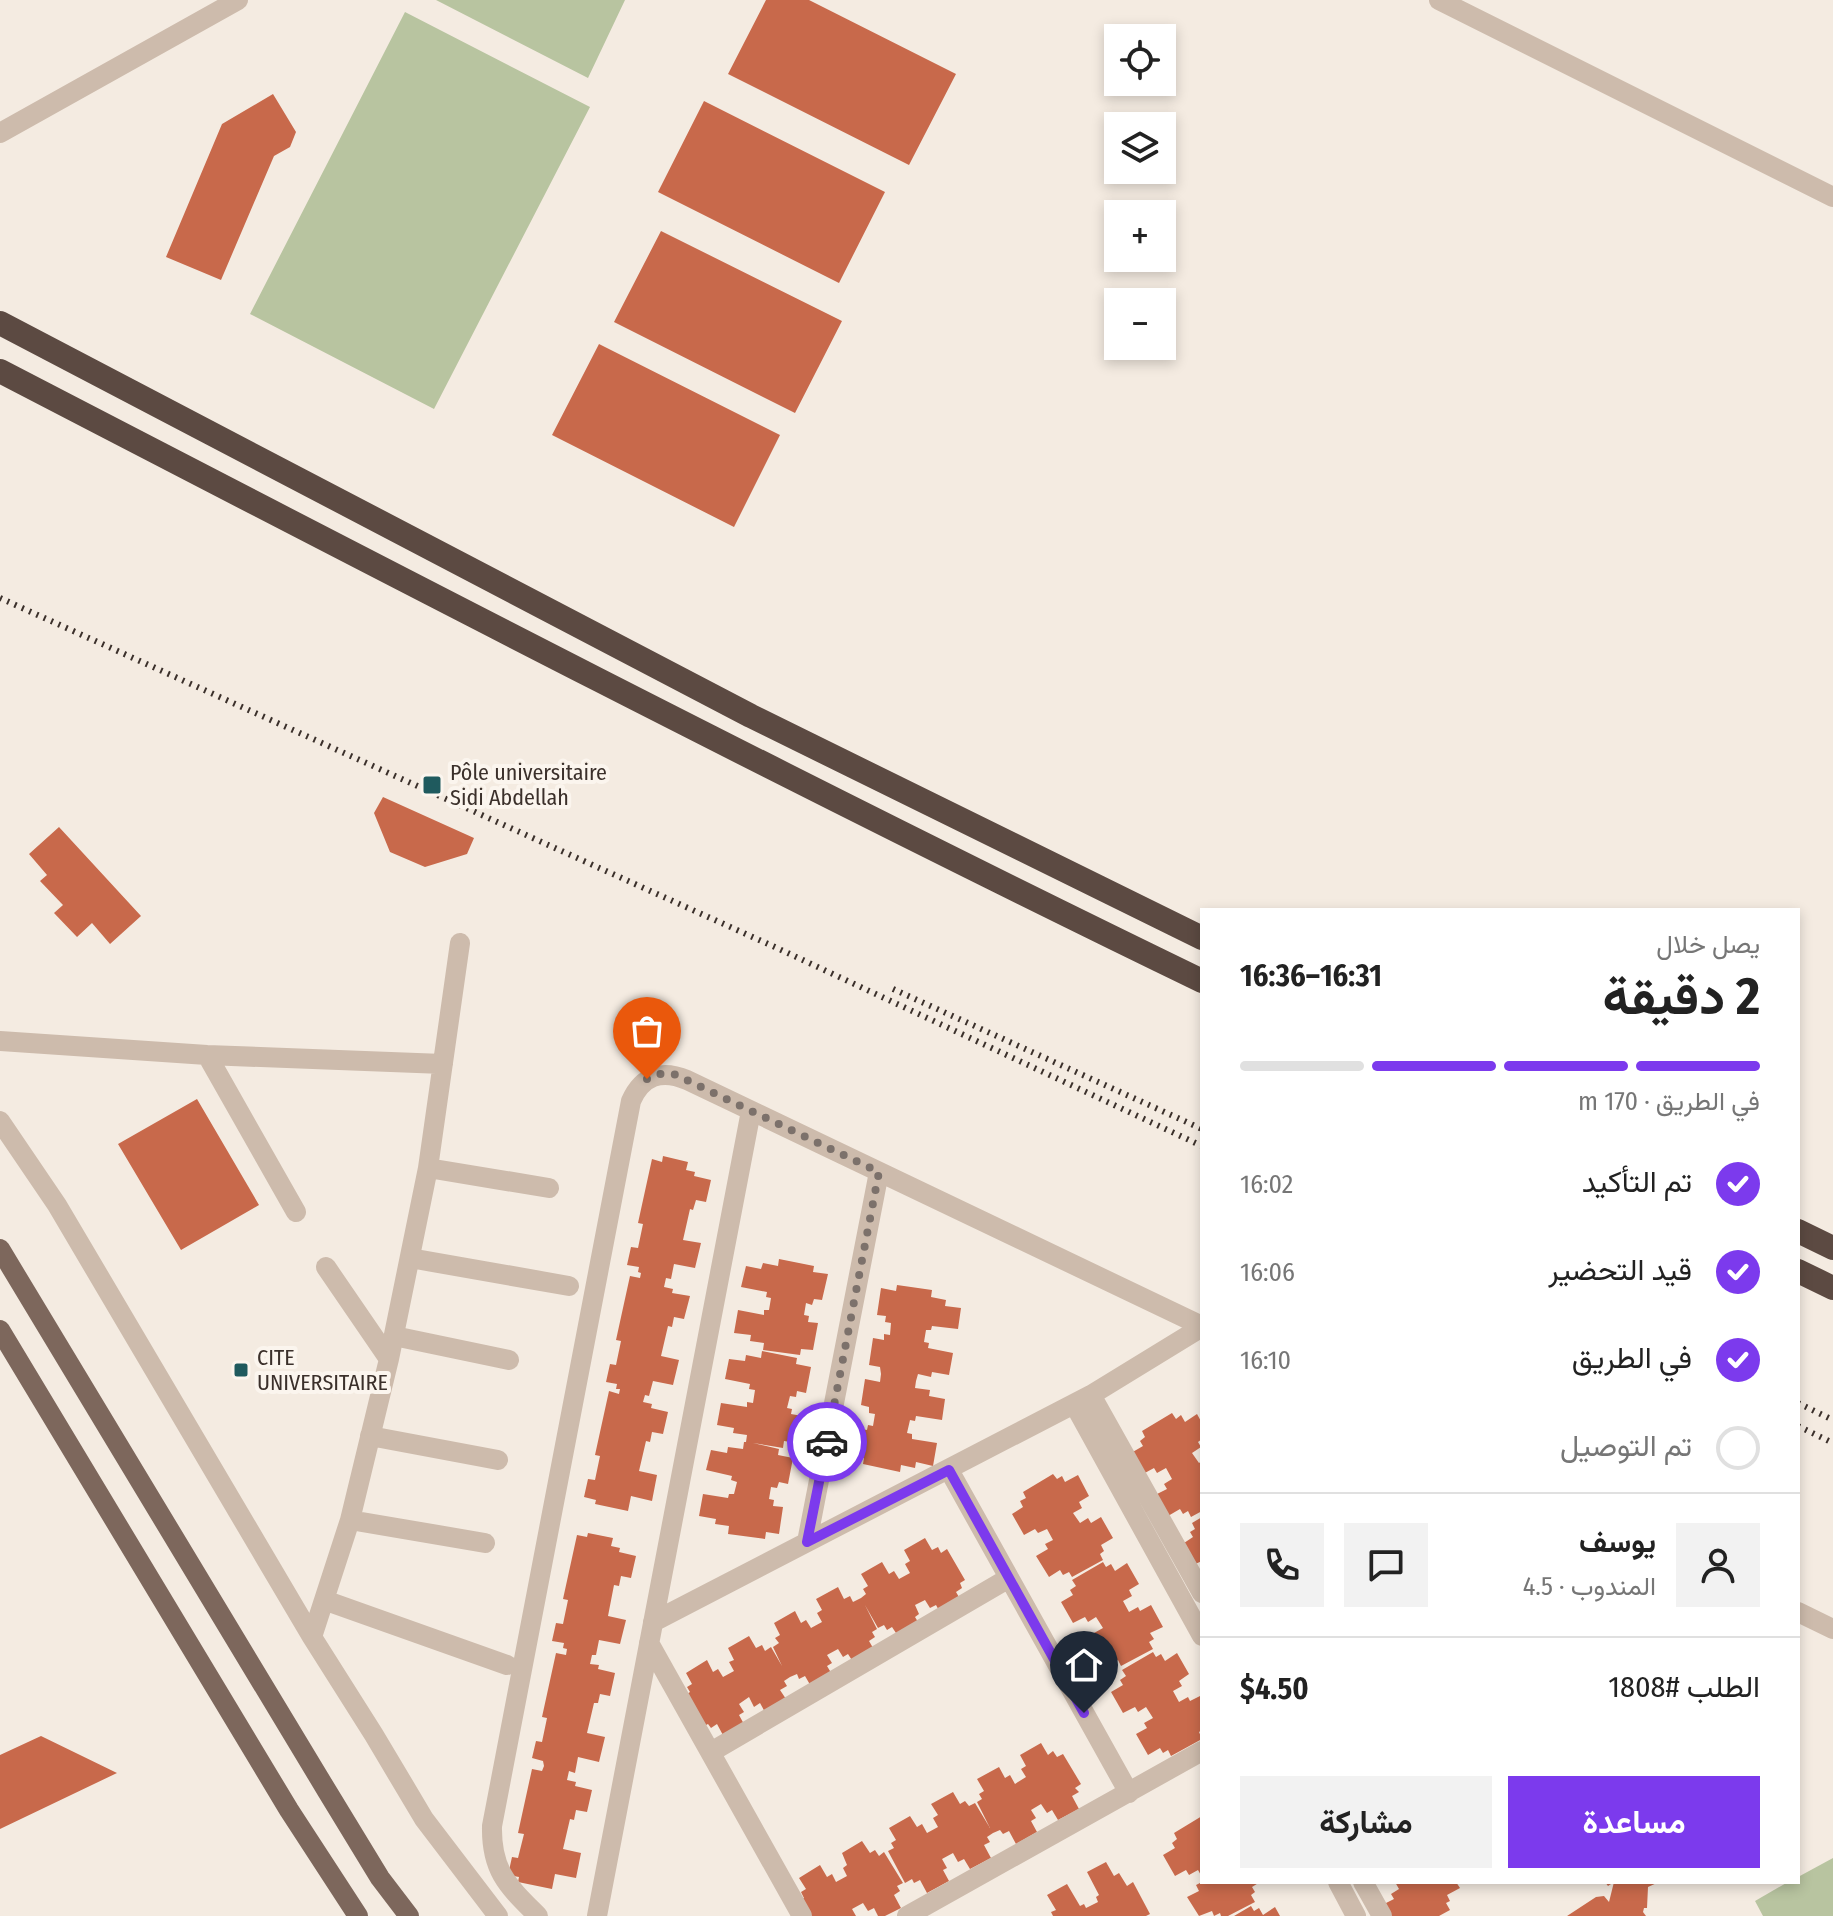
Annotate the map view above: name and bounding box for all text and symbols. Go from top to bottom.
map controls [1104,24,1176,360]
button: locate [1104,24,1176,96]
button: layers [1104,112,1176,184]
button: + [1104,200,1176,272]
button: − [1104,288,1176,360]
place label: Pôle universitaire Sidi Abdellah [450,759,607,811]
marker: Pôle universitaire Sidi Abdellah [421,774,443,796]
text: يصل خلال [1656,929,1760,960]
text: 16:31–16:36 [1240,958,1382,994]
text: 2 دقيقة [1602,965,1760,1028]
pin [613,997,681,1079]
icon: bag [625,1009,669,1053]
text: في الطريق · 170 m [1578,1086,1760,1117]
icon: check [1716,1162,1760,1206]
text: تم التأكيد [1582,1164,1692,1200]
text: 16:02 [1240,1169,1293,1200]
icon: check [1716,1250,1760,1294]
text: قيد التحضير [1548,1252,1692,1288]
text: 16:06 [1240,1257,1295,1288]
icon: check [1716,1338,1760,1382]
text: في الطريق [1572,1340,1692,1376]
place label: CITE UNIVERSITAIRE [257,1344,388,1396]
text: 16:10 [1240,1345,1291,1376]
marker: CITE UNIVERSITAIRE [232,1361,250,1379]
courier [787,1402,867,1482]
icon: car [805,1420,849,1464]
text: تم التوصيل [1560,1428,1692,1464]
button: phone [1240,1523,1324,1607]
button: chat [1344,1523,1428,1607]
button: person [1676,1523,1760,1607]
text: يوسف [1579,1524,1656,1560]
text: المندوب · 4.5 [1523,1571,1656,1602]
pin [1050,1631,1118,1713]
icon: home [1062,1643,1106,1687]
text: الطلب #1808 [1608,1669,1760,1705]
text: $4.50 [1240,1671,1309,1707]
button: مشاركة [1240,1776,1492,1868]
button: مساعدة [1508,1776,1760,1868]

